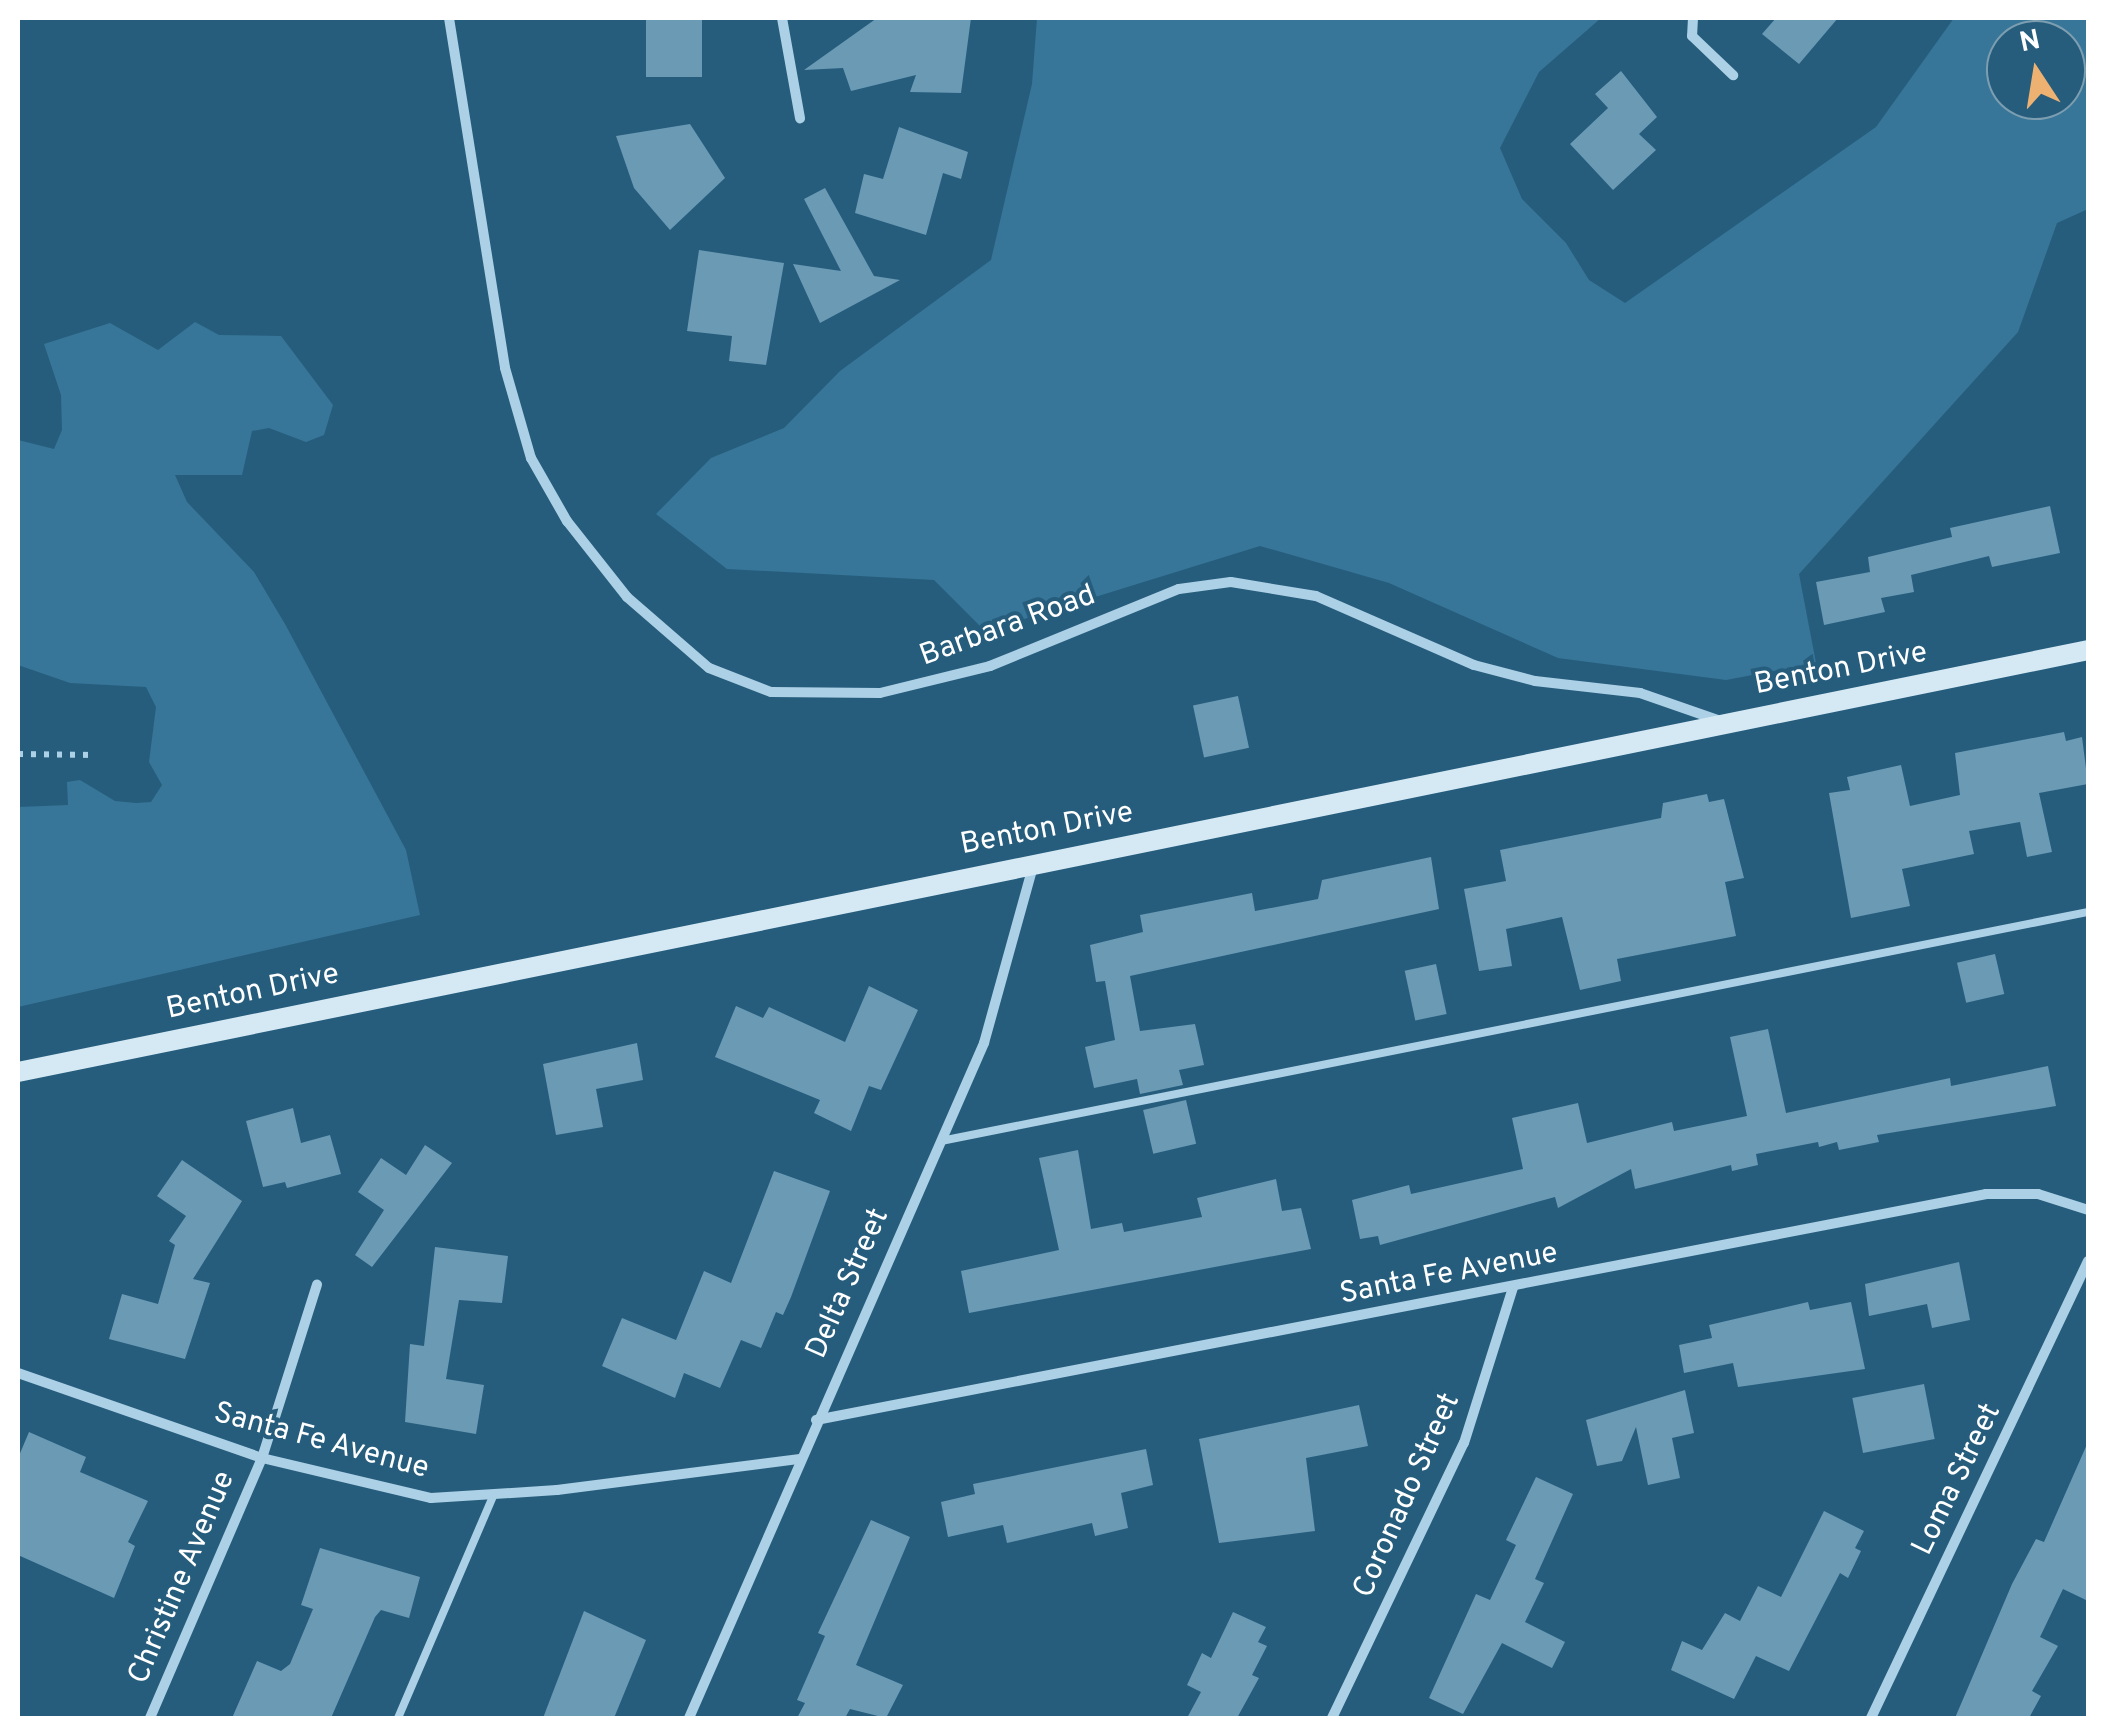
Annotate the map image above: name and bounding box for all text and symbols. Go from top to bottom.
north arrow [1986,20,2086,120]
text: N [2017,23,2044,62]
street label: Barbara Road [915,579,1101,675]
street label: Benton Drive [1751,636,1931,704]
street label: Benton Drive [957,796,1137,864]
street label: Benton Drive [163,957,343,1029]
street label: Delta Street [800,1203,898,1365]
street label: Santa Fe Avenue [1336,1236,1562,1314]
street label: Coronado Street [1347,1388,1469,1604]
street label: Santa Fe Avenue [209,1396,433,1488]
street label: Loma Street [1906,1398,2010,1562]
street label: Christine Avenue [122,1466,244,1690]

